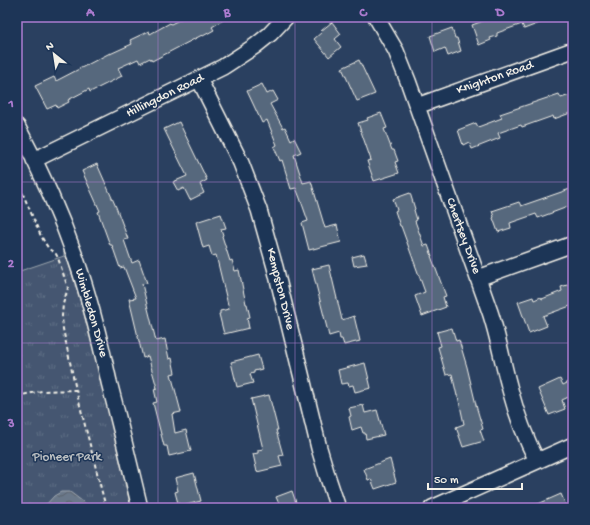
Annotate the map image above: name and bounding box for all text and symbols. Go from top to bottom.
text: A [85,6,95,21]
text: B [223,6,232,21]
text: C [358,6,368,21]
text: D [495,6,505,21]
north arrow [34,34,74,74]
text: N [44,40,56,54]
street label: Knighton Road [455,57,537,98]
street label: Hillingdon Road [124,70,207,121]
text: 1 [7,97,14,112]
street label: Chertsey Drive [442,196,484,276]
street label: Kempston Drive [263,246,297,332]
text: 2 [8,257,15,272]
street label: Wimbledon Drive [71,267,111,359]
text: 3 [7,417,15,432]
park label: Pioneer Park [32,450,103,465]
scale bar [428,465,522,491]
text: 50 m [434,474,459,488]

